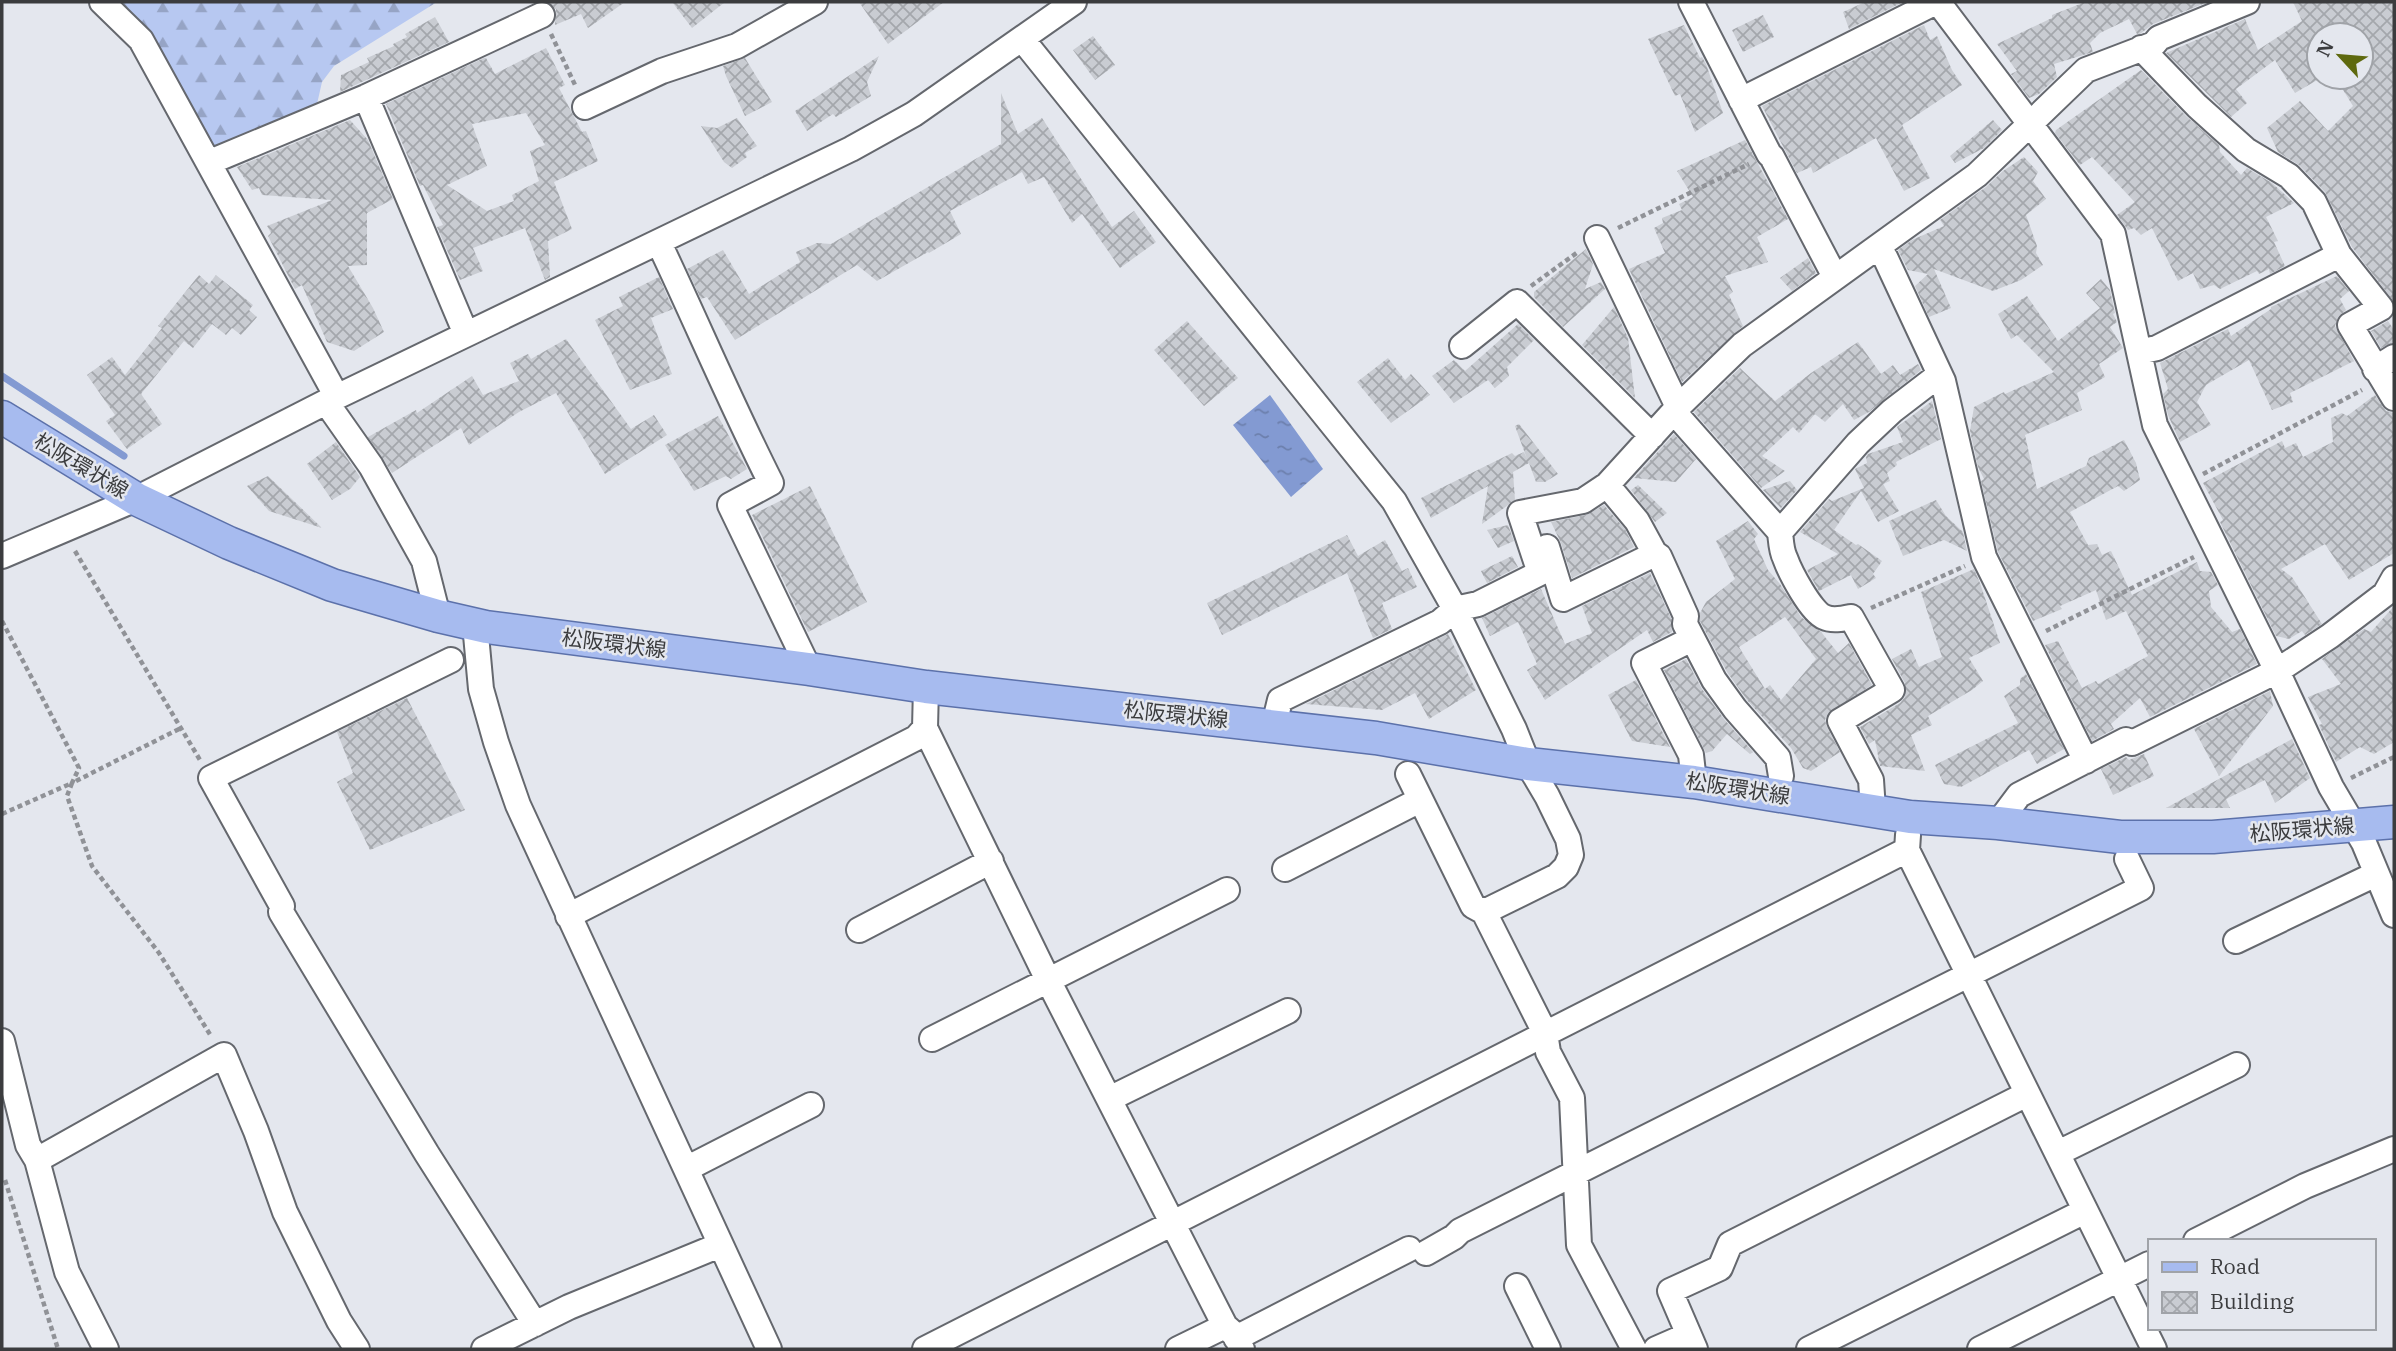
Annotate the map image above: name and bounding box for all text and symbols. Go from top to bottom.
north arrow [2305,21,2375,91]
text: N [2311,37,2339,61]
street label: 松阪環状線 [29,426,134,504]
street label: 松阪環状線 [560,623,668,663]
street label: 松阪環状線 [1122,695,1230,733]
street label: 松阪環状線 [1684,766,1792,810]
street label: 松阪環状線 [2248,810,2355,848]
legend [2148,1239,2375,1330]
text: Road [2210,1252,2260,1280]
text: Building [2210,1287,2295,1315]

